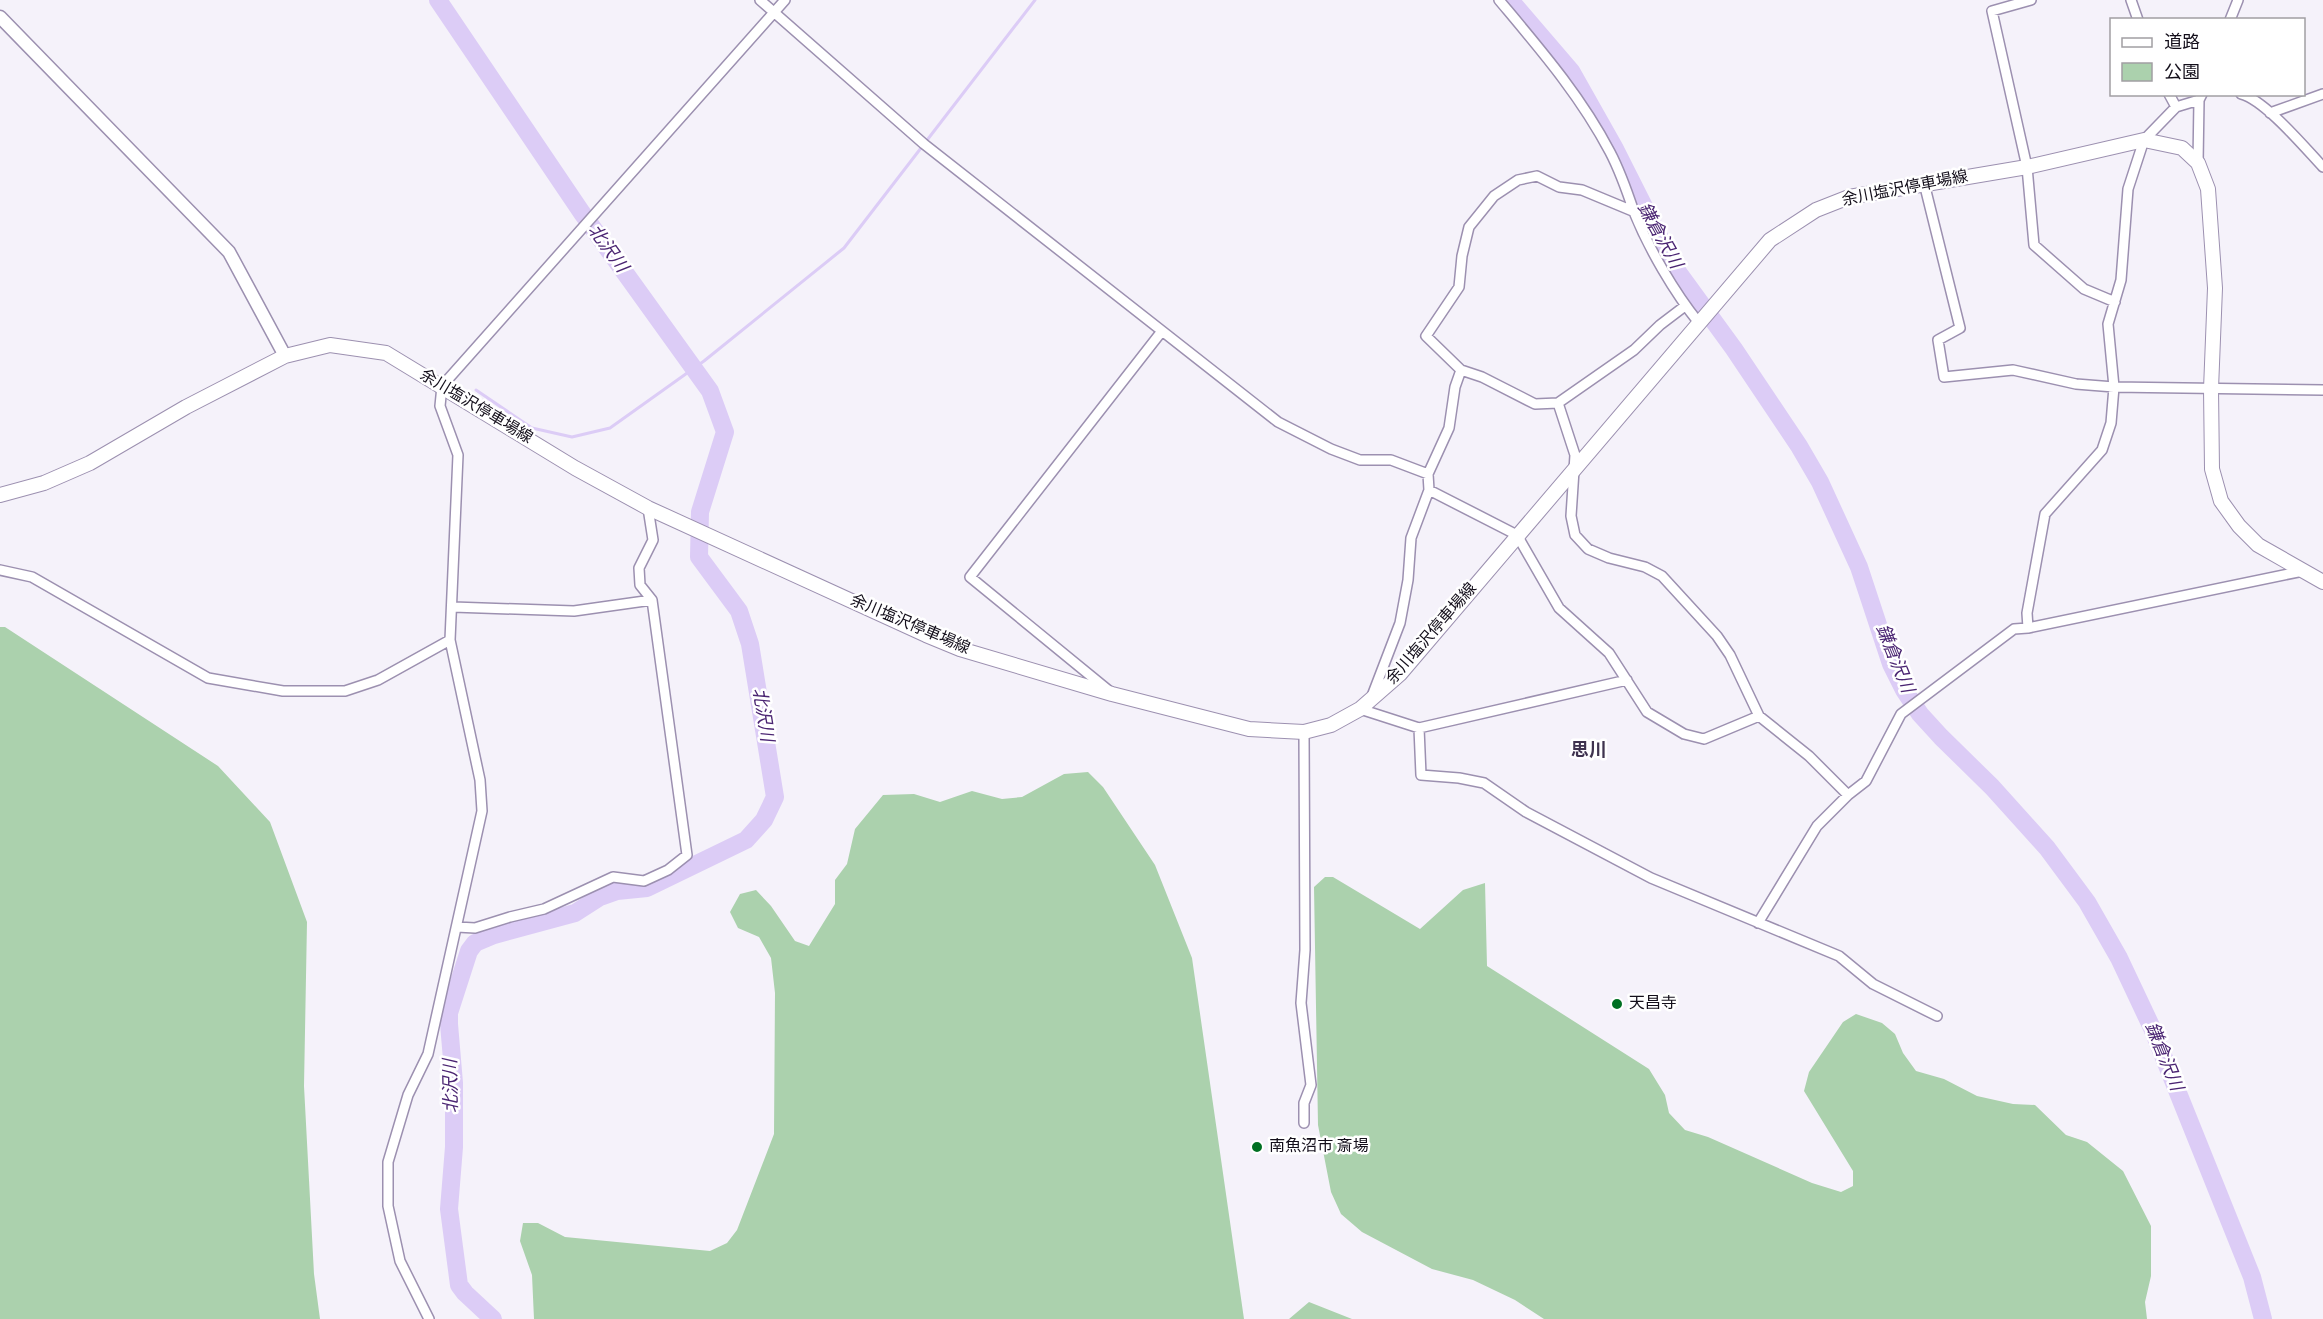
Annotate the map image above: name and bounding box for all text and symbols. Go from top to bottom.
legend [2110,18,2305,96]
text: 道路 [2164,32,2200,55]
text: 公園 [2164,62,2200,85]
street label: 余川塩沢停車場線 [1840,167,1970,211]
water label: 鎌倉沢川 [1631,199,1687,275]
water label: 北沢川 [582,220,633,279]
street label: 余川塩沢停車場線 [416,365,536,449]
street label: 余川塩沢停車場線 [1382,579,1482,689]
street label: 余川塩沢停車場線 [847,591,973,659]
water label: 鎌倉沢川 [1870,621,1919,699]
water label: 北沢川 [746,687,778,745]
district label: 思川 [1571,740,1607,763]
place label: 天昌寺 [1629,994,1677,1014]
marker: 天昌寺 [1610,997,1624,1011]
water label: 鎌倉沢川 [2139,1019,2188,1097]
water label: 北沢川 [440,1057,464,1113]
place label: 南魚沼市 斎場 [1269,1136,1369,1157]
marker: 南魚沼市 斎場 [1250,1140,1264,1154]

